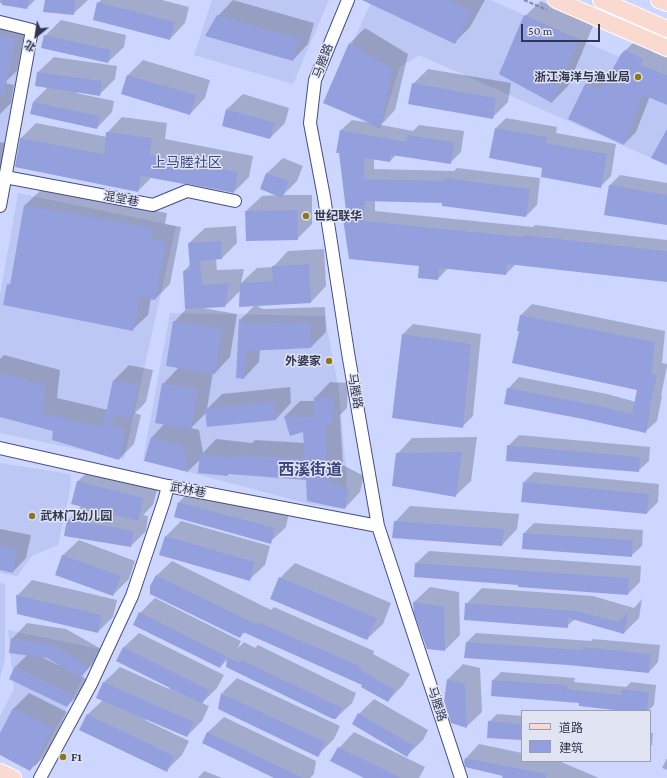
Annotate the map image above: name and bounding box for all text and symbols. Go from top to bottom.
north arrow [16,16,56,56]
scale bar [523,16,602,42]
text: 50 m [528,24,552,38]
text: 北 [22,38,38,54]
street label: 马塍路 [310,42,336,80]
place label: 浙江海洋与渔业局 [534,70,630,84]
marker: 浙江海洋与渔业局 [633,72,643,82]
district label: 上马塍社区 [152,155,222,171]
street label: 混堂巷 [102,188,140,210]
place label: 世纪联华 [314,209,362,223]
marker: 世纪联华 [301,211,311,221]
place label: 外婆家 [285,354,321,368]
marker: 外婆家 [324,356,334,366]
street label: 马塍路 [345,372,365,410]
district label: 西溪街道 [278,460,342,480]
street label: 武林巷 [169,479,207,501]
place label: 武林门幼儿园 [40,509,112,523]
marker: 武林门幼儿园 [27,511,37,521]
street label: 马塍路 [425,685,449,723]
legend [521,710,651,762]
text: 道路 [559,721,583,735]
text: 建筑 [559,741,583,755]
place label: F1 [71,750,82,764]
marker: F1 [58,752,68,762]

